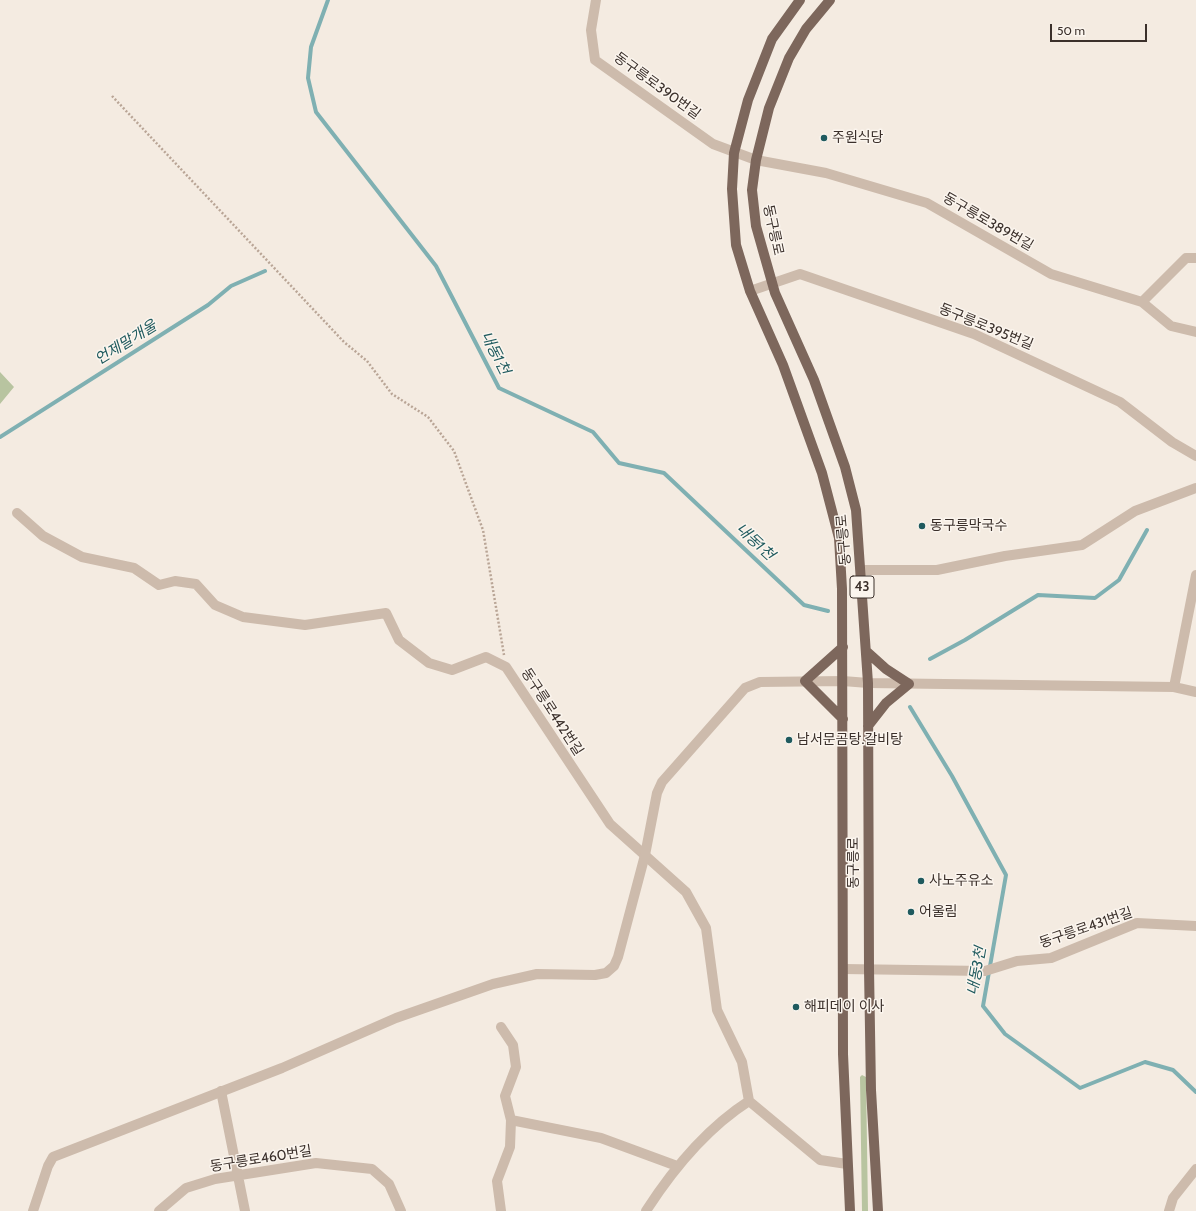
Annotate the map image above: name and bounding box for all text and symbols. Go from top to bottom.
scale bar [1052,16,1149,42]
text: 50 m [1057,23,1085,38]
street label: 동구릉로390번길 [611,49,703,123]
place label: 주원식당 [832,130,884,146]
marker: 주원식당 [819,133,829,143]
street label: 동구릉로389번길 [940,189,1036,255]
street label: 동구릉로 [759,203,787,257]
street label: 동구릉로395번길 [936,300,1036,354]
water label: 언제말개울 [92,317,160,369]
water label: 내동1천 [477,328,513,378]
street label: 동구릉로 [833,514,855,566]
place label: 동구릉막국수 [930,518,1007,534]
water label: 내동1천 [732,520,778,564]
marker: 동구릉막국수 [917,521,927,531]
road number: 43 [850,576,874,598]
street label: 동구릉로442번길 [518,665,586,759]
place label: 남서문곰탕.갈비탕 [797,732,903,748]
marker: 남서문곰탕.갈비탕 [784,735,794,745]
street label: 동구릉로 [846,837,862,889]
place label: 사노주유소 [929,873,993,889]
marker: 사노주유소 [916,876,926,886]
place label: 어울림 [919,904,958,920]
street label: 동구릉로431번길 [1037,904,1135,952]
marker: 어울림 [906,907,916,917]
water label: 내동3천 [964,945,990,997]
place label: 해피데이 이사 [804,999,884,1015]
marker: 해피데이 이사 [791,1002,801,1012]
street label: 동구릉로460번길 [209,1143,313,1175]

